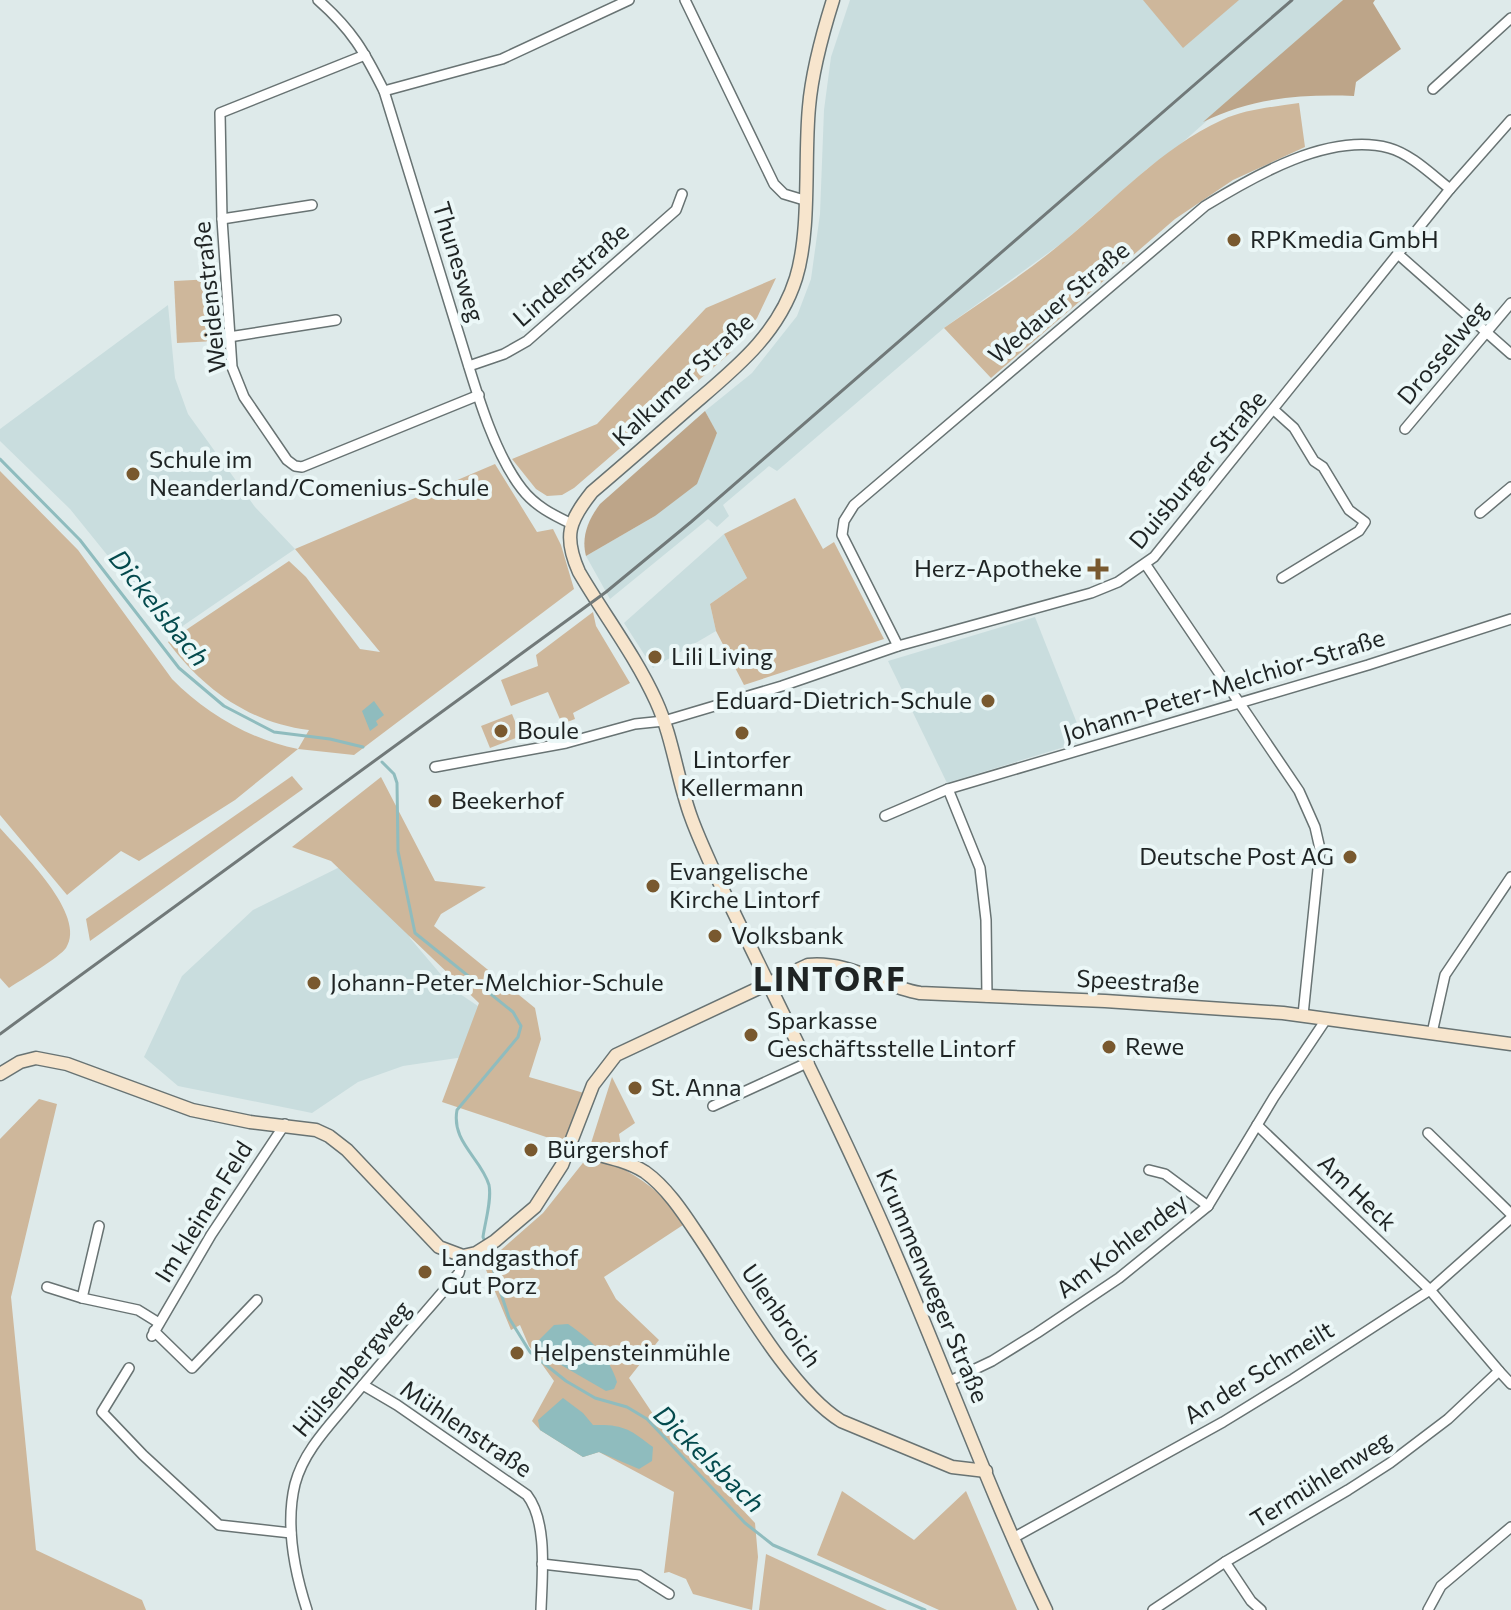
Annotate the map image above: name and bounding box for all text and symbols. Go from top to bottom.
street label: Thunesweg [427,198,491,325]
street label: Lindenstraße [506,216,634,332]
street label: Weidenstraße [186,220,231,374]
place label: RPKmedia GmbH [1250,224,1439,253]
marker: RPKmedia GmbH [1225,231,1243,249]
street label: Wedauer Straße [982,235,1134,369]
street label: Drosselweg [1390,294,1493,410]
street label: Kalkumer Straße [606,306,758,451]
street label: Duisburger Straße [1122,384,1272,554]
place label: Schule im Neanderland/Comenius-Schule [149,444,489,501]
marker: Schule im Neanderland/Comenius-Schule [124,465,142,483]
water label: Dickelsbach [104,542,217,672]
place label: Herz-Apotheke [914,553,1082,582]
marker: Herz-Apotheke [1089,560,1107,578]
street label: Johann-Peter-Melchior-Straße [1059,622,1388,747]
place label: Lili Living [671,641,773,670]
marker: Lili Living [646,648,664,666]
place label: Eduard-Dietrich-Schule [715,685,972,714]
marker: Eduard-Dietrich-Schule [979,692,997,710]
place label: Boule [517,715,579,744]
marker: Boule [492,722,510,740]
marker: Lintorfer Kellermann [733,724,751,742]
place label: Lintorfer Kellermann [680,744,804,801]
place label: Beekerhof [451,785,564,814]
marker: Beekerhof [426,792,444,810]
place label: Deutsche Post AG [1139,841,1334,870]
marker: Deutsche Post AG [1341,848,1359,866]
place label: Evangelische Kirche Lintorf [669,856,821,913]
marker: Evangelische Kirche Lintorf [644,877,662,895]
place label: Volksbank [731,920,844,949]
marker: Volksbank [706,927,724,945]
district label: LINTORF [753,958,907,998]
street label: Speestraße [1076,963,1200,998]
place label: Johann-Peter-Melchior-Schule [330,967,664,996]
marker: Johann-Peter-Melchior-Schule [305,974,323,992]
place label: Sparkasse Geschäftsstelle Lintorf [767,1005,1016,1062]
marker: Sparkasse Geschäftsstelle Lintorf [742,1026,760,1044]
place label: Rewe [1125,1031,1184,1060]
marker: Rewe [1100,1038,1118,1056]
place label: St. Anna [651,1072,742,1101]
marker: St. Anna [626,1079,644,1097]
place label: Bürgershof [547,1134,669,1163]
street label: Im kleinen Feld [148,1135,258,1287]
marker: Bürgershof [522,1141,540,1159]
street label: Am Heck [1313,1148,1403,1236]
street label: Krummenweger Straße [871,1164,996,1407]
street label: Am Kohlendey [1050,1186,1192,1304]
place label: Landgasthof Gut Porz [441,1242,579,1299]
street label: Ulenbroich [736,1258,828,1372]
marker: Landgasthof Gut Porz [416,1263,434,1281]
street label: Hülsenbergweg [286,1294,416,1442]
street label: An der Schmeilt [1178,1314,1339,1429]
place label: Helpensteinmühle [533,1337,730,1366]
marker: Helpensteinmühle [508,1344,526,1362]
street label: Mühlenstraße [396,1373,538,1482]
water label: Dickelsbach [649,1398,772,1518]
street label: Termühlenweg [1244,1424,1396,1534]

